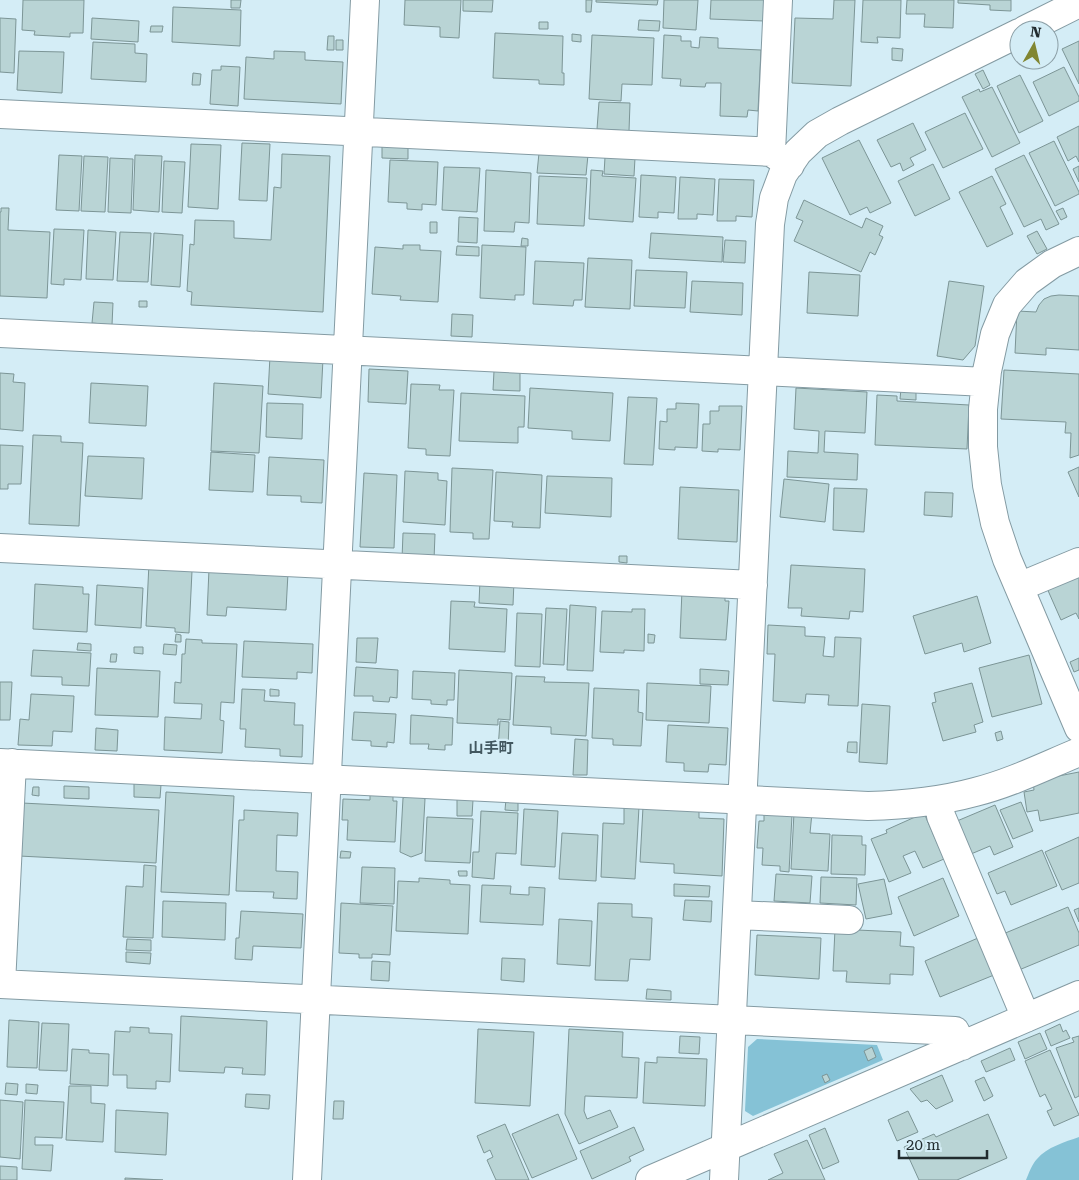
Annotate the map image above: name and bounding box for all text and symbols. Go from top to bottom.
north arrow [1009,20,1059,70]
text: N [1029,23,1042,41]
district label: 山手町 [468,739,514,757]
scale bar [899,1128,986,1160]
text: 20 m [906,1136,941,1154]

